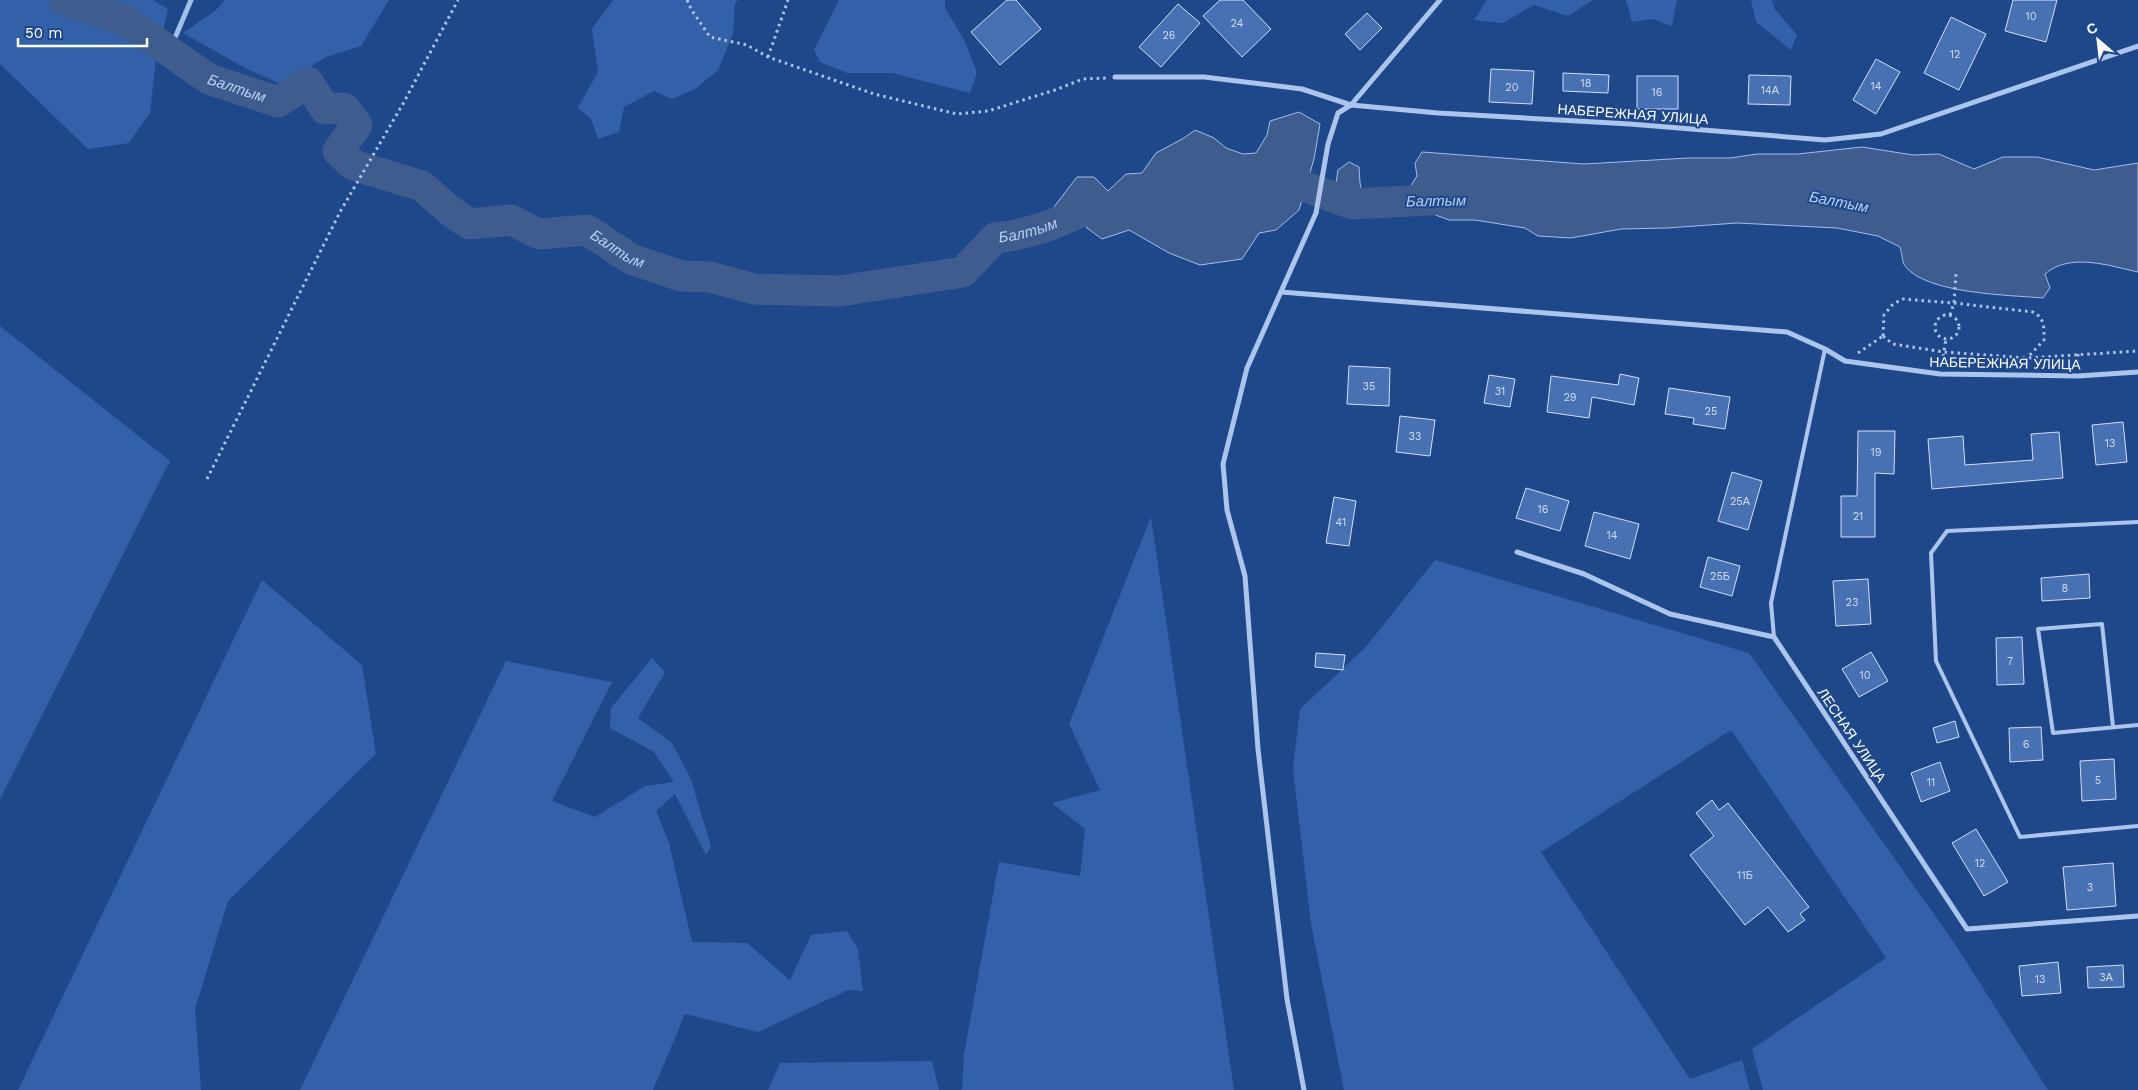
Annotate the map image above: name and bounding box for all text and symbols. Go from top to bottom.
house number: 10 [2025,10,2037,23]
scale bar [18,15,146,47]
north arrow [2073,15,2123,65]
house number: 24 [1231,17,1244,30]
text: С [2084,19,2100,38]
text: 50 m [25,24,62,42]
house number: 26 [1162,29,1176,42]
house number: 12 [1950,48,1960,61]
water label: Балтым [205,70,268,106]
house number: 18 [1580,77,1592,90]
house number: 14 [1870,80,1882,93]
house number: 20 [1505,81,1519,94]
house number: 14А [1761,84,1780,97]
house number: 16 [1652,86,1663,99]
street label: НАБЕРЕЖНАЯ УЛИЦА [1557,101,1710,127]
water label: Балтым [1808,187,1870,217]
water label: Балтым [1406,191,1466,211]
water label: Балтым [997,214,1060,247]
water label: Балтым [587,226,647,272]
street label: НАБЕРЕЖНАЯ УЛИЦА [1929,354,2081,372]
house number: 35 [1363,380,1375,393]
house number: 31 [1495,385,1505,398]
house number: 29 [1563,391,1577,404]
house number: 25 [1705,405,1717,418]
house number: 33 [1409,430,1421,443]
house number: 13 [2105,437,2115,450]
house number: 19 [1870,446,1882,459]
house number: 25А [1730,495,1751,508]
house number: 16 [1538,503,1549,516]
house number: 21 [1853,510,1863,523]
house number: 41 [1336,516,1346,529]
house number: 14 [1606,529,1618,542]
house number: 25Б [1710,570,1730,583]
house number: 8 [2062,582,2069,595]
house number: 23 [1846,596,1858,609]
house number: 7 [2007,655,2013,668]
house number: 10 [1859,669,1871,682]
street label: ЛЕСНАЯ УЛИЦА [1815,685,1890,786]
house number: 6 [2023,738,2030,751]
house number: 5 [2095,774,2101,787]
house number: 11 [1927,776,1935,789]
house number: 12 [1975,857,1985,870]
house number: 11Б [1737,869,1753,882]
house number: 3 [2087,881,2093,894]
house number: 3А [2099,971,2114,984]
house number: 13 [2035,973,2045,986]

